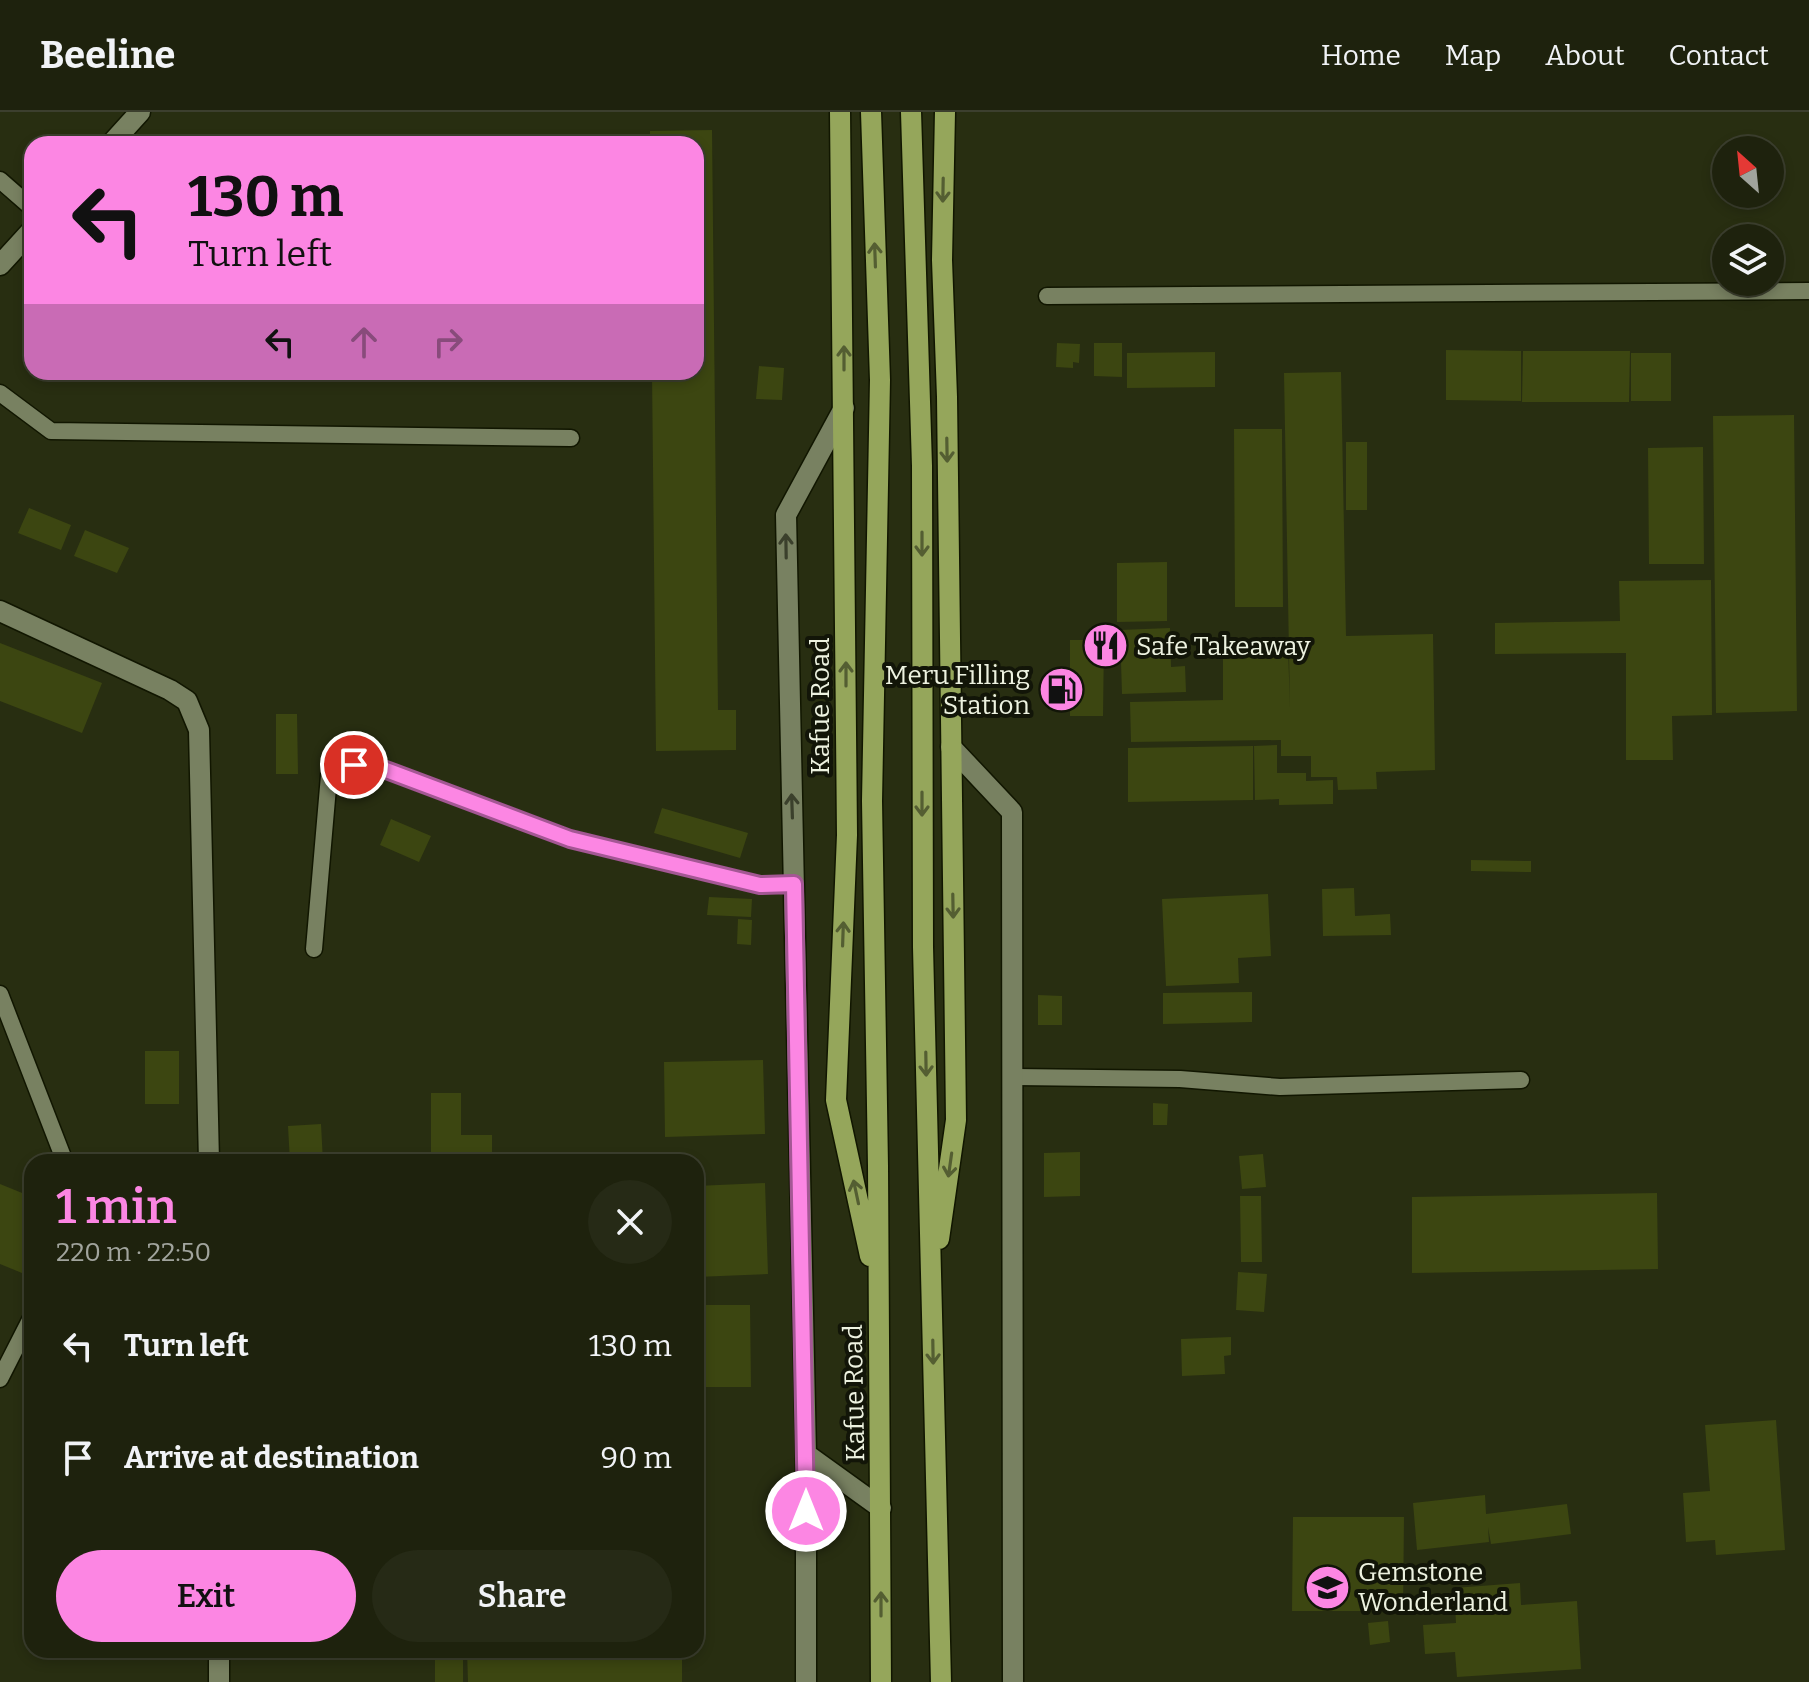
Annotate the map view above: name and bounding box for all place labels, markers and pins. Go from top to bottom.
restaurant icon: Safe Takeaway [1081,622,1129,670]
place label: Safe Takeaway [1136,631,1311,662]
place label: Meru Filling Station [885,660,1031,721]
fuel station icon: Meru Filling Station [1037,666,1085,714]
pin [320,731,388,799]
place label: Gemstone Wonderland [1358,1557,1508,1618]
school or university icon: Gemstone Wonderland [1303,1563,1351,1611]

